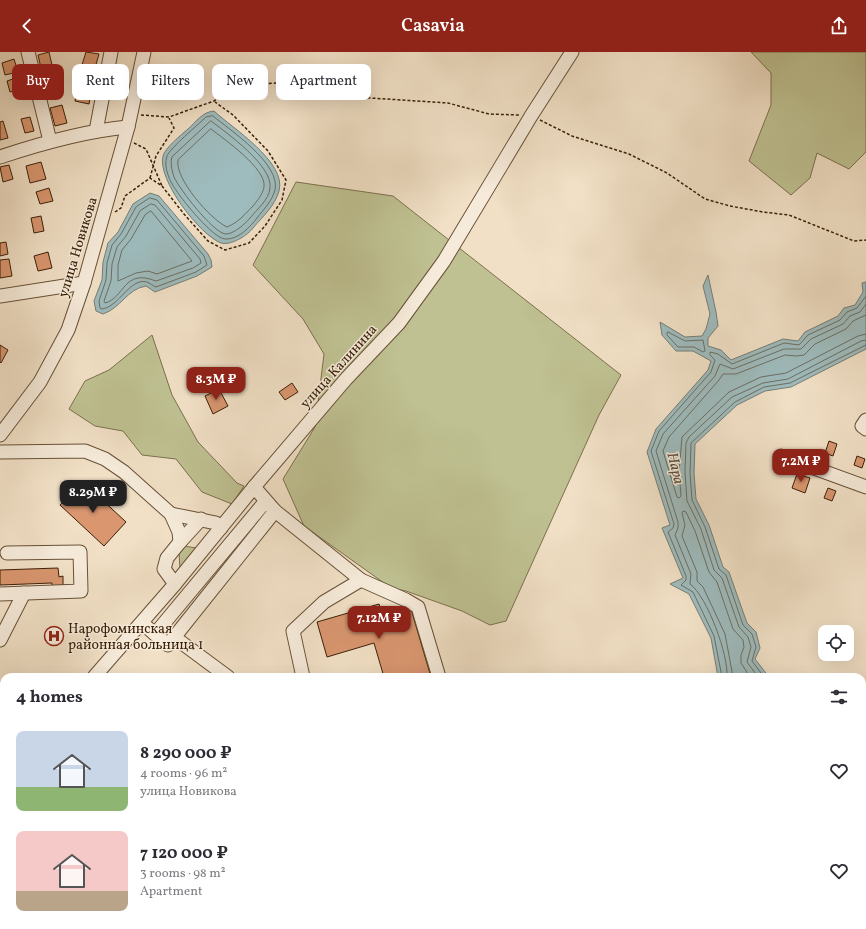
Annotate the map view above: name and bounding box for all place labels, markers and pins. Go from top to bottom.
pin: 8.3M ₽ [183,367,249,401]
pin: 7.2M ₽ [768,449,834,483]
pin: 8.29M ₽ [56,480,130,514]
pin: 7.12M ₽ [342,606,416,640]
place label: Нарофоминская районная больница 1 [68,620,203,655]
hospital icon: Нарофоминская районная больница 1 [43,625,65,647]

